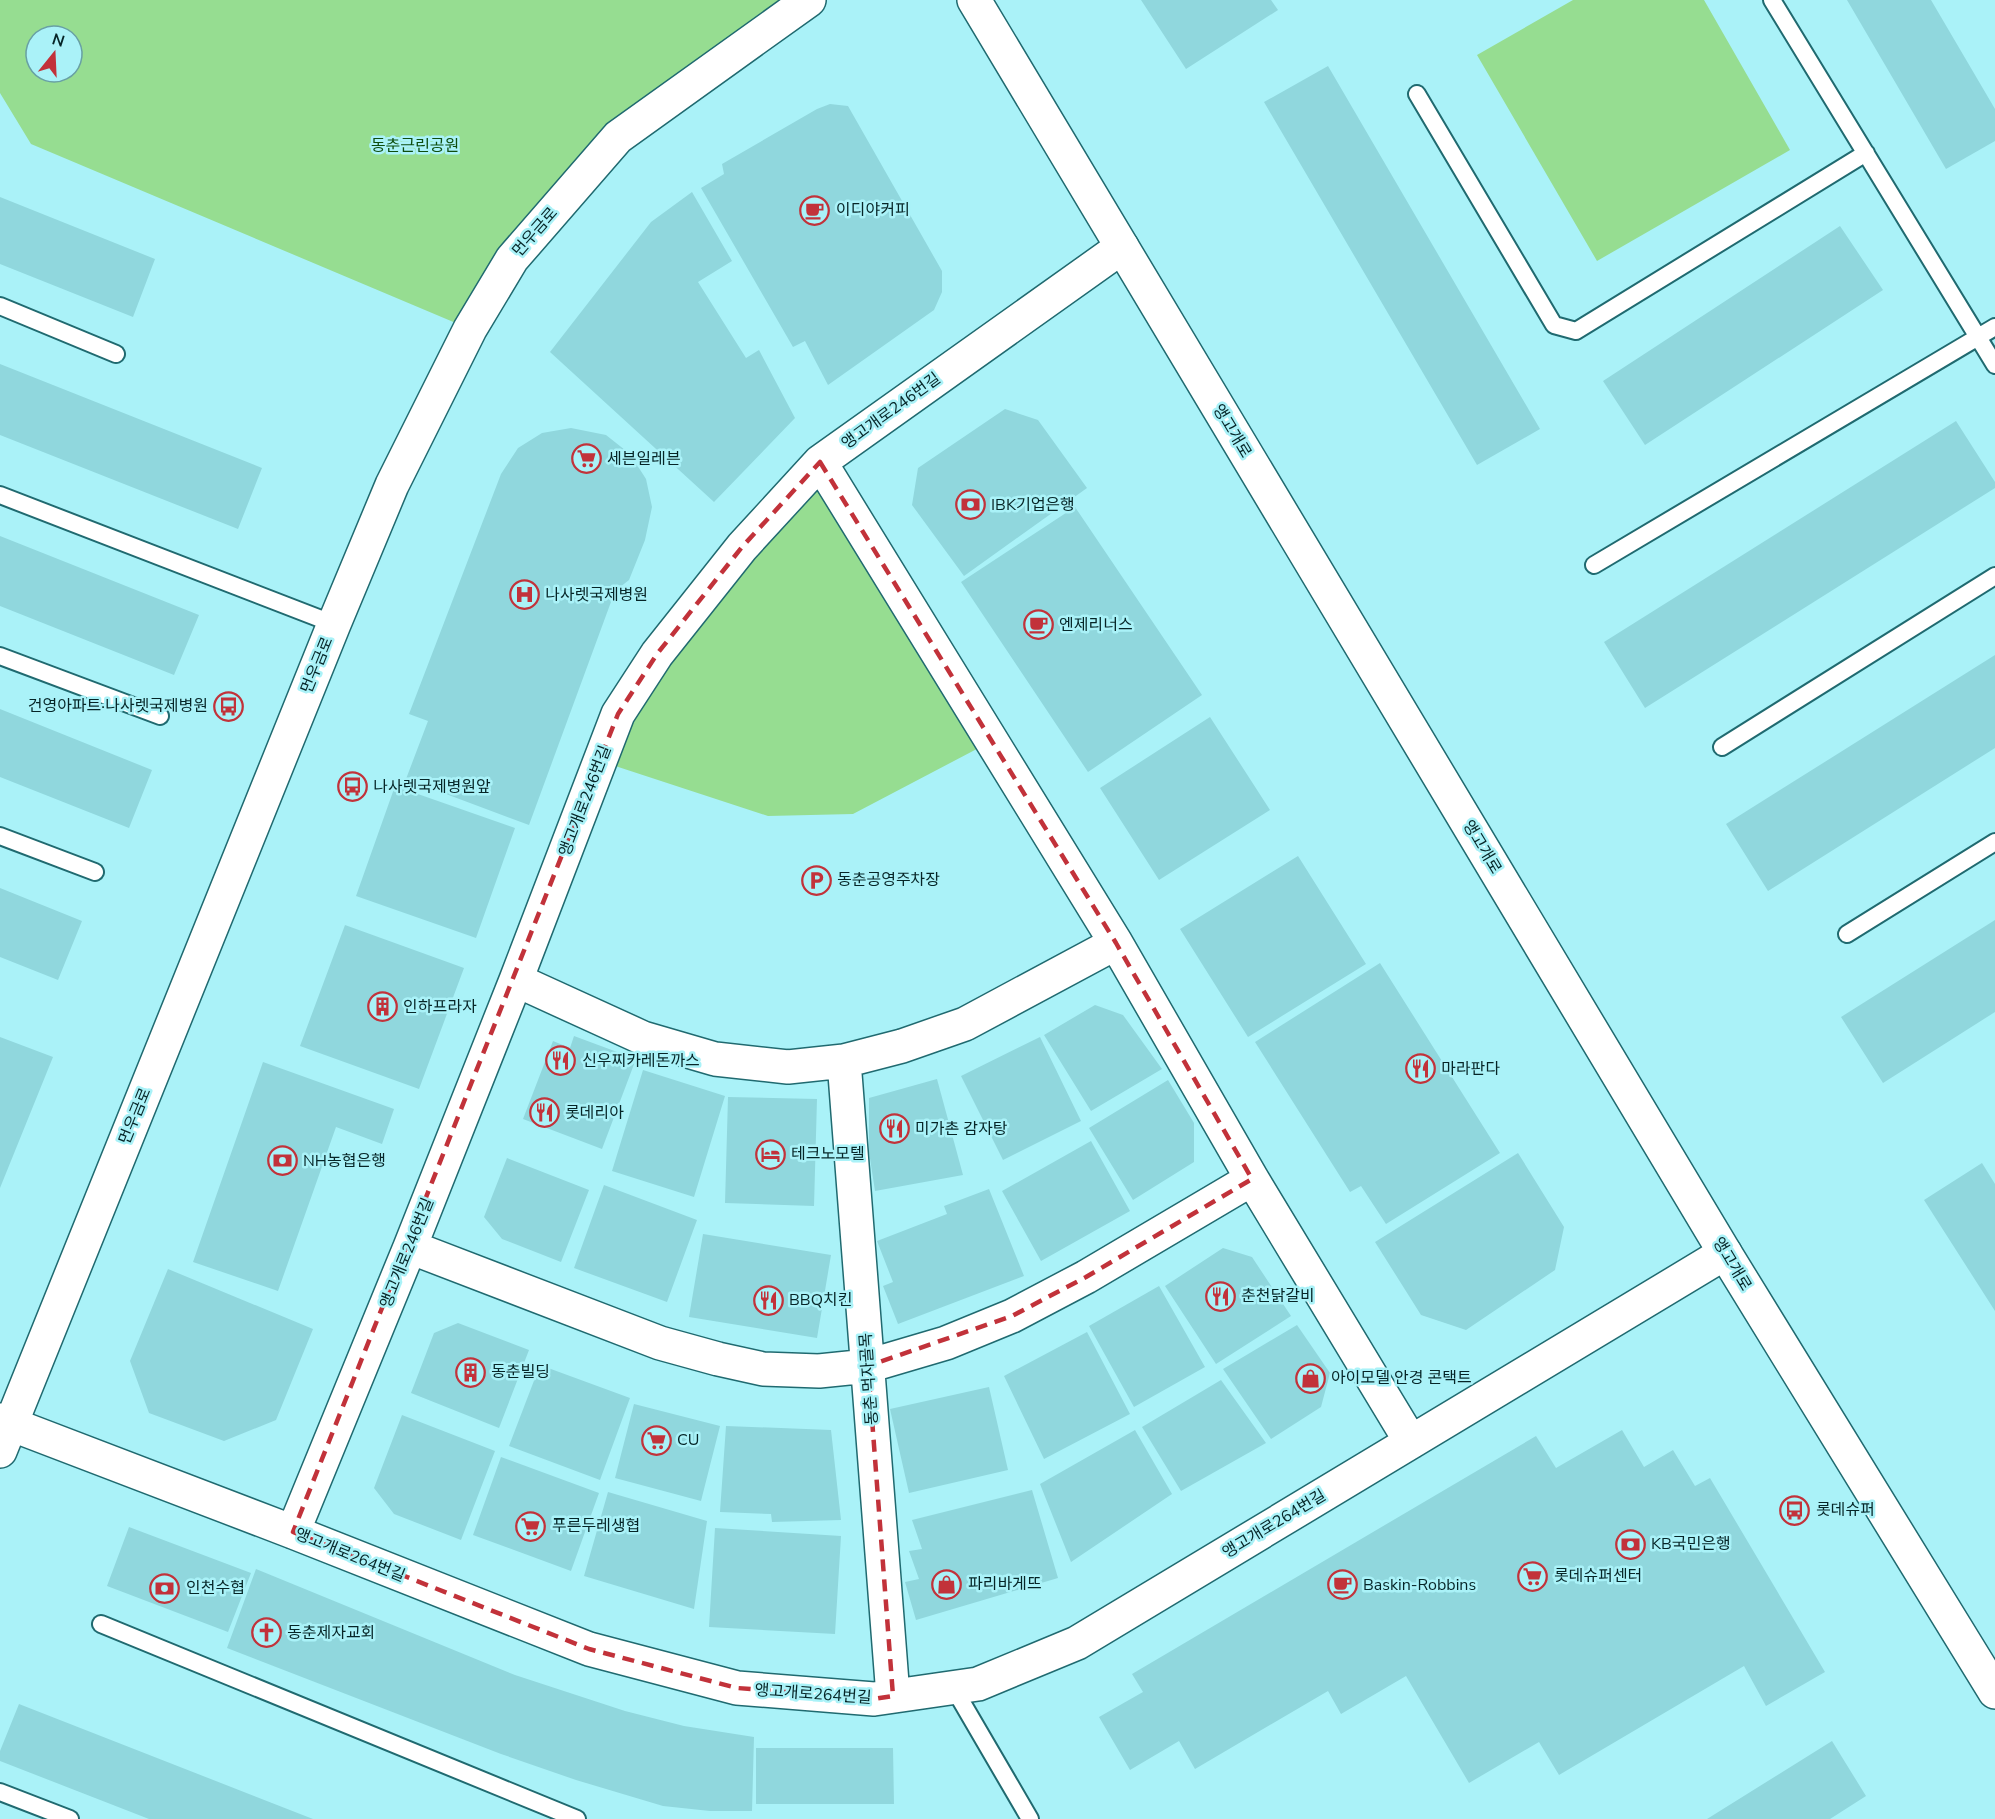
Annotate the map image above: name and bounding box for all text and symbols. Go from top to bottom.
north arrow [24,24,84,84]
text: N [49,28,67,53]
park label: 동춘근린공원 [371,135,459,157]
cafe icon: 이디야커피 [799,194,831,226]
place label: 이디야커피 [836,199,910,221]
street label: 먼우금로 [507,202,563,261]
street label: 앵고개로246번길 [837,368,945,454]
street label: 앵고개로 [1207,400,1257,462]
supermarket icon: 세븐일레븐 [570,443,602,475]
place label: 세븐일레븐 [607,448,681,470]
bank icon: IBK기업은행 [954,489,986,521]
place label: IBK기업은행 [991,494,1075,516]
hospital icon: 나사렛국제병원 [508,579,540,611]
place label: 나사렛국제병원 [545,584,648,606]
cafe icon: 엔제리너스 [1022,609,1054,641]
place label: 엔제리너스 [1059,614,1133,636]
street label: 먼우금로 [296,633,338,696]
bus stop icon: 건영아파트·나사렛국제병원 [213,690,245,722]
place label: 건영아파트·나사렛국제병원 [28,695,208,717]
street label: 앵고개로246번길 [554,742,616,860]
bus stop icon: 나사렛국제병원앞 [336,771,368,803]
place label: 나사렛국제병원앞 [373,776,491,798]
street label: 앵고개로 [1457,816,1507,878]
parking icon: 동춘공영주차장 [800,864,832,896]
place label: 동춘공영주차장 [837,869,940,891]
building icon: 인하프라자 [366,991,398,1023]
place label: 인하프라자 [403,996,477,1018]
restaurant icon: 신우찌카레돈까스 [545,1045,577,1077]
place label: 신우찌카레돈까스 [582,1050,700,1072]
restaurant icon: 마라판다 [1404,1053,1436,1085]
place label: 마라판다 [1441,1058,1500,1080]
street label: 먼우금로 [114,1084,156,1147]
restaurant icon: 롯데리아 [528,1097,560,1129]
place label: 롯데리아 [565,1102,624,1124]
restaurant icon: 미가촌 감자탕 [878,1113,910,1145]
place label: 미가촌 감자탕 [915,1118,1008,1140]
hotel icon: 테크노모텔 [754,1138,786,1170]
place label: 테크노모텔 [791,1143,865,1165]
bank icon: NH농협은행 [266,1145,298,1177]
place label: NH농협은행 [303,1150,386,1172]
street label: 앵고개로246번길 [375,1195,439,1311]
street label: 앵고개로 [1707,1233,1757,1295]
restaurant icon: 춘천닭갈비 [1204,1280,1236,1312]
restaurant icon: BBQ치킨 [752,1284,784,1316]
place label: 춘천닭갈비 [1241,1285,1315,1307]
place label: BBQ치킨 [789,1289,852,1311]
street label: 동춘 먹자골목 [855,1332,883,1426]
building icon: 동춘빌딩 [454,1356,486,1388]
place label: 동춘빌딩 [491,1361,550,1383]
shop icon: 아이모델 안경 콘택트 [1294,1362,1326,1394]
place label: 아이모델 안경 콘택트 [1331,1367,1472,1389]
supermarket icon: CU [640,1424,672,1456]
place label: CU [677,1429,699,1451]
street label: 앵고개로264번길 [1218,1484,1330,1564]
bus stop icon: 롯데슈퍼 [1779,1494,1811,1526]
place label: 롯데슈퍼 [1816,1499,1875,1521]
supermarket icon: 푸른두레생협 [515,1510,547,1542]
place label: 푸른두레생협 [552,1515,640,1537]
street label: 앵고개로264번길 [292,1523,408,1587]
bank icon: KB국민은행 [1614,1528,1646,1560]
place label: KB국민은행 [1651,1533,1731,1555]
supermarket icon: 롯데슈퍼센터 [1517,1560,1549,1592]
place label: 롯데슈퍼센터 [1554,1565,1642,1587]
shop icon: 파리바게뜨 [931,1568,963,1600]
cafe icon: Baskin-Robbins [1326,1569,1358,1601]
bank icon: 인천수협 [149,1572,181,1604]
place label: 파리바게뜨 [968,1573,1042,1595]
place label: Baskin-Robbins [1363,1574,1476,1596]
place label: 인천수협 [186,1577,245,1599]
church icon: 동춘제자교회 [250,1617,282,1649]
place label: 동춘제자교회 [287,1622,375,1644]
street label: 앵고개로264번길 [754,1679,872,1709]

